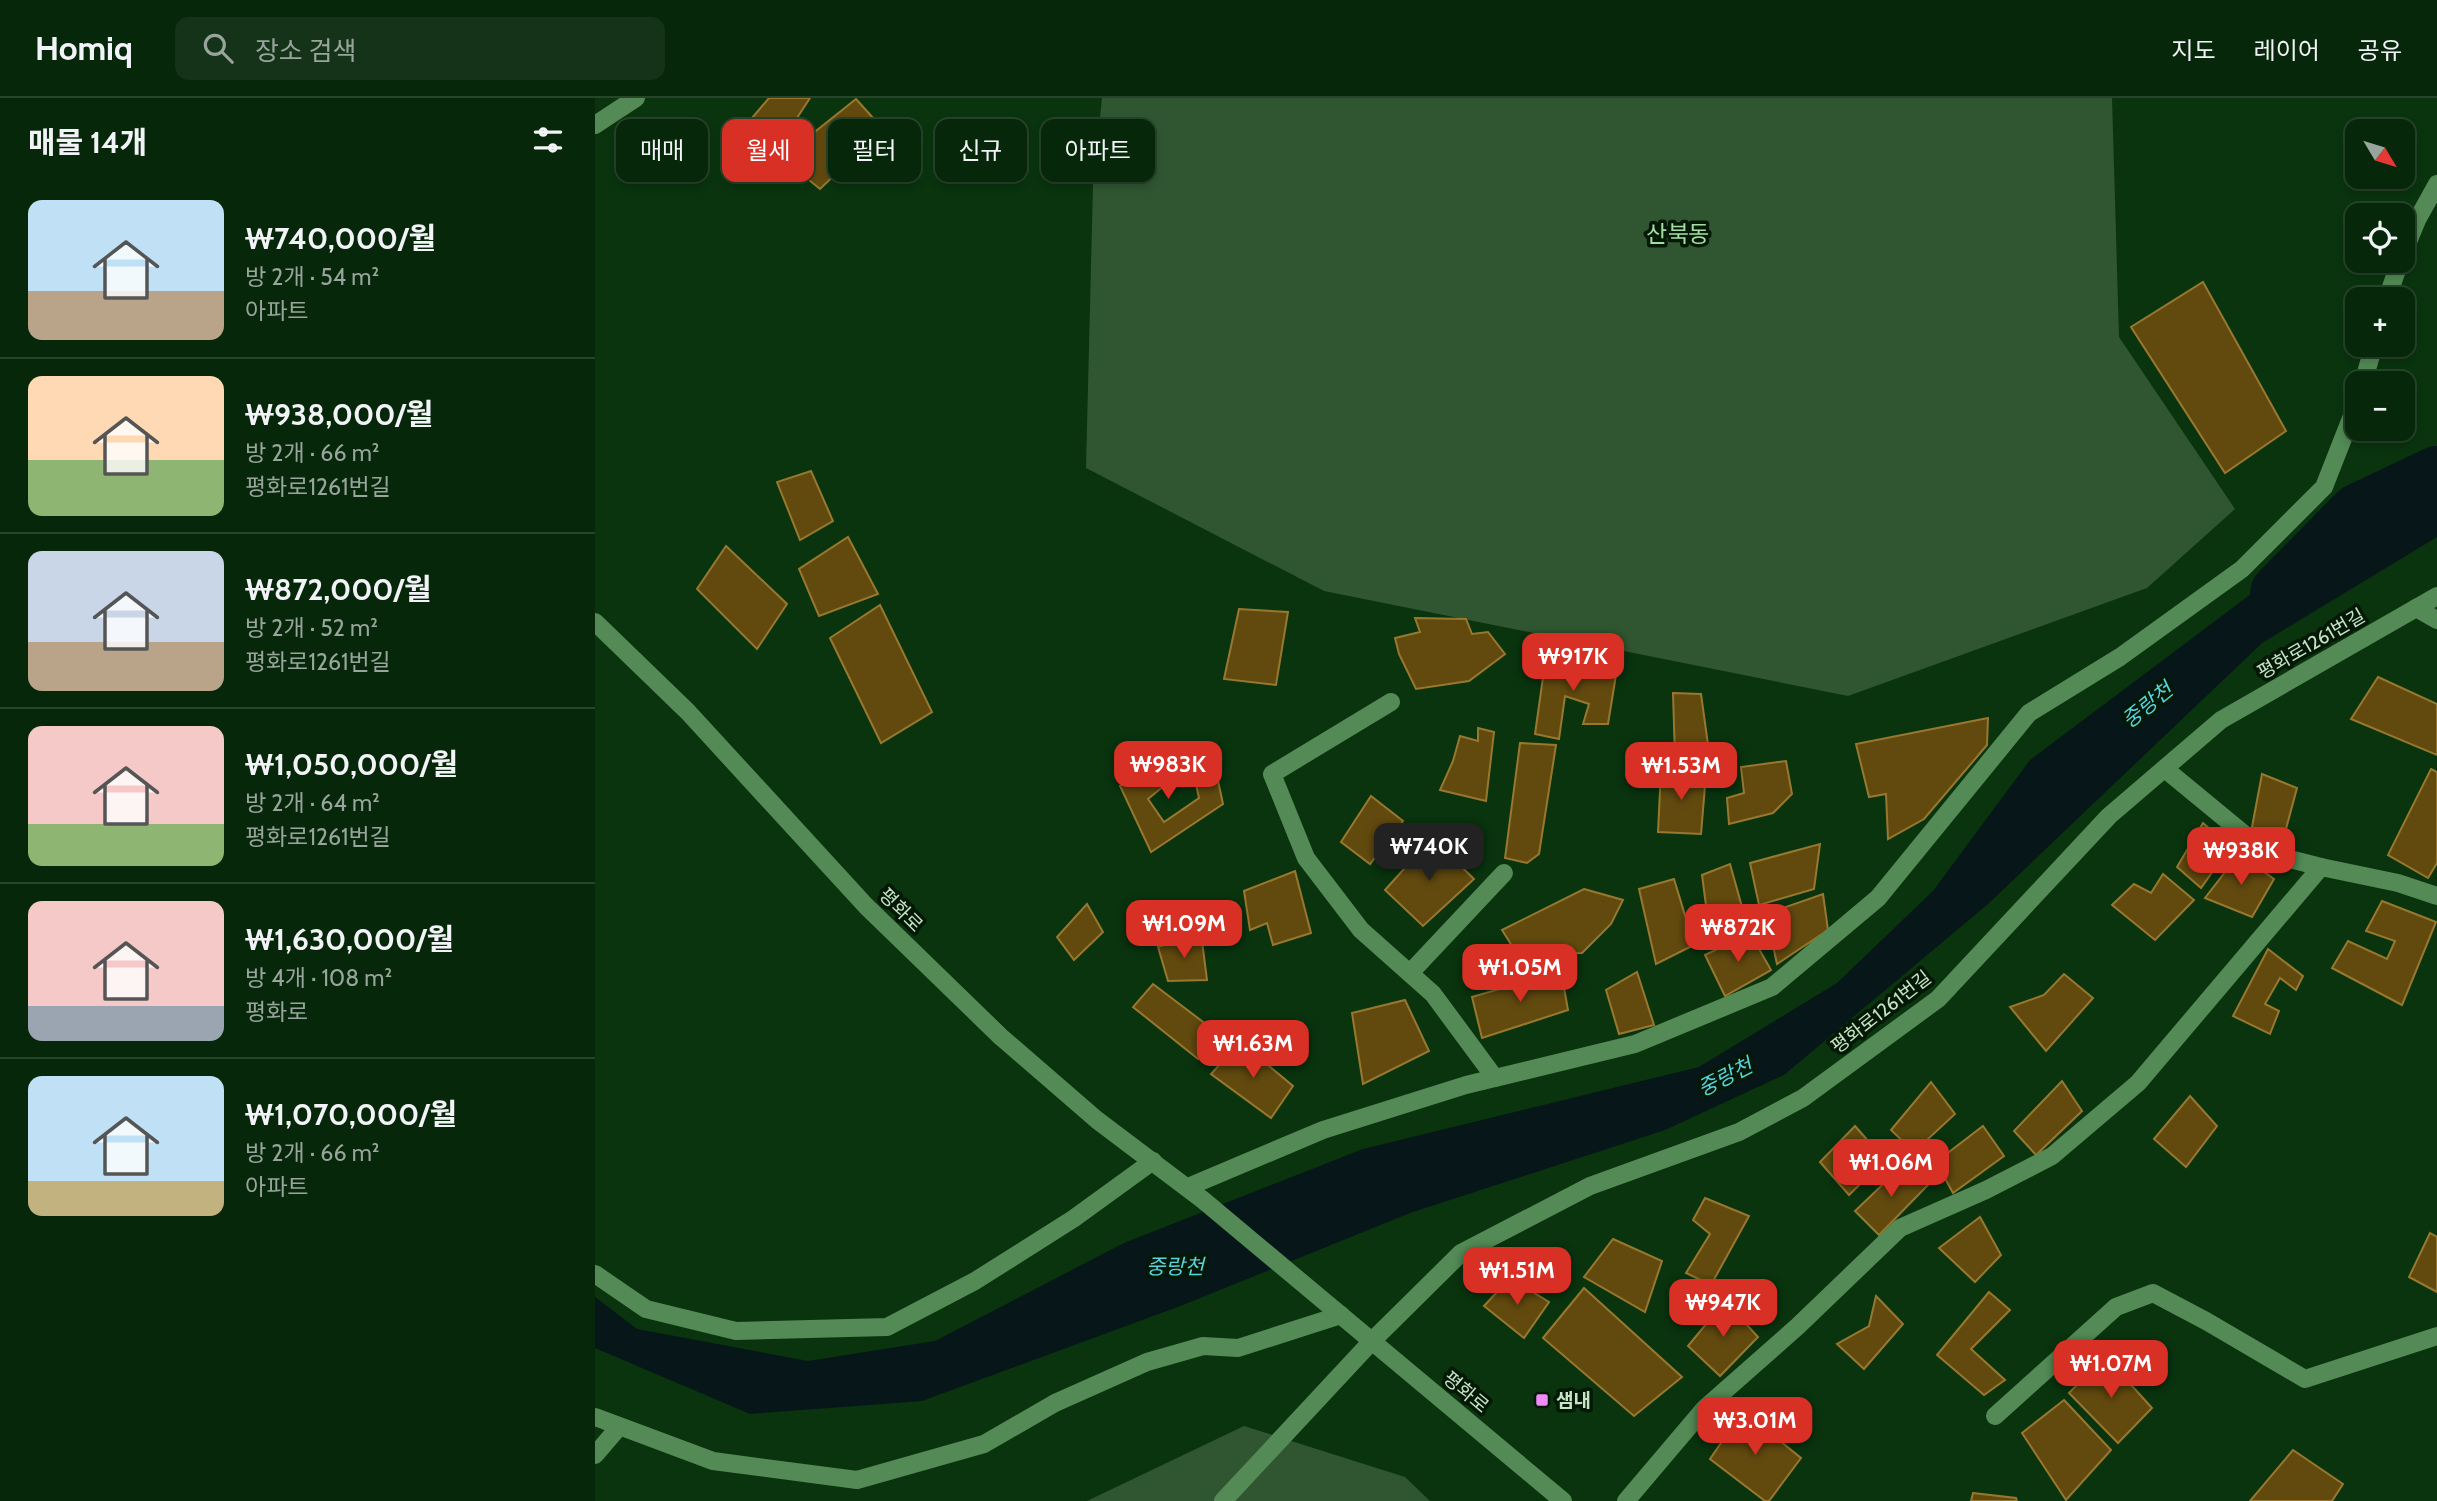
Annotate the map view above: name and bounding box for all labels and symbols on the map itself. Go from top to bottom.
north arrow [2345,119,2415,189]
district label: 산북동 [1646,220,1710,248]
street label: 평화로1261번길 [2253,604,2369,684]
pin: ₩917K [1524,634,1622,693]
water label: 중랑천 [2117,675,2179,733]
pin: ₩983K [1119,742,1217,801]
pin: ₩1.53M [1624,742,1738,802]
pin: ₩740K [1380,824,1478,883]
pin: ₩938K [2192,828,2290,887]
street label: 평화로 [874,883,928,937]
pin: ₩1.09M [1127,900,1241,960]
pin: ₩872K [1689,904,1787,964]
pin: ₩1.05M [1463,944,1577,1004]
street label: 평화로1261번길 [1826,966,1936,1058]
pin: ₩1.63M [1196,1020,1310,1080]
water label: 중랑천 [1693,1051,1759,1101]
pin: ₩1.06M [1834,1140,1948,1199]
pin: ₩1.51M [1460,1248,1574,1307]
water label: 중랑천 [1146,1254,1207,1279]
pin: ₩947K [1674,1280,1772,1339]
pin: ₩1.07M [2054,1340,2168,1400]
street label: 평화로 [1439,1366,1493,1418]
place label: 샘내 [1556,1389,1591,1412]
marker: 샘내 [1534,1392,1550,1408]
pin: ₩3.01M [1698,1398,1812,1457]

